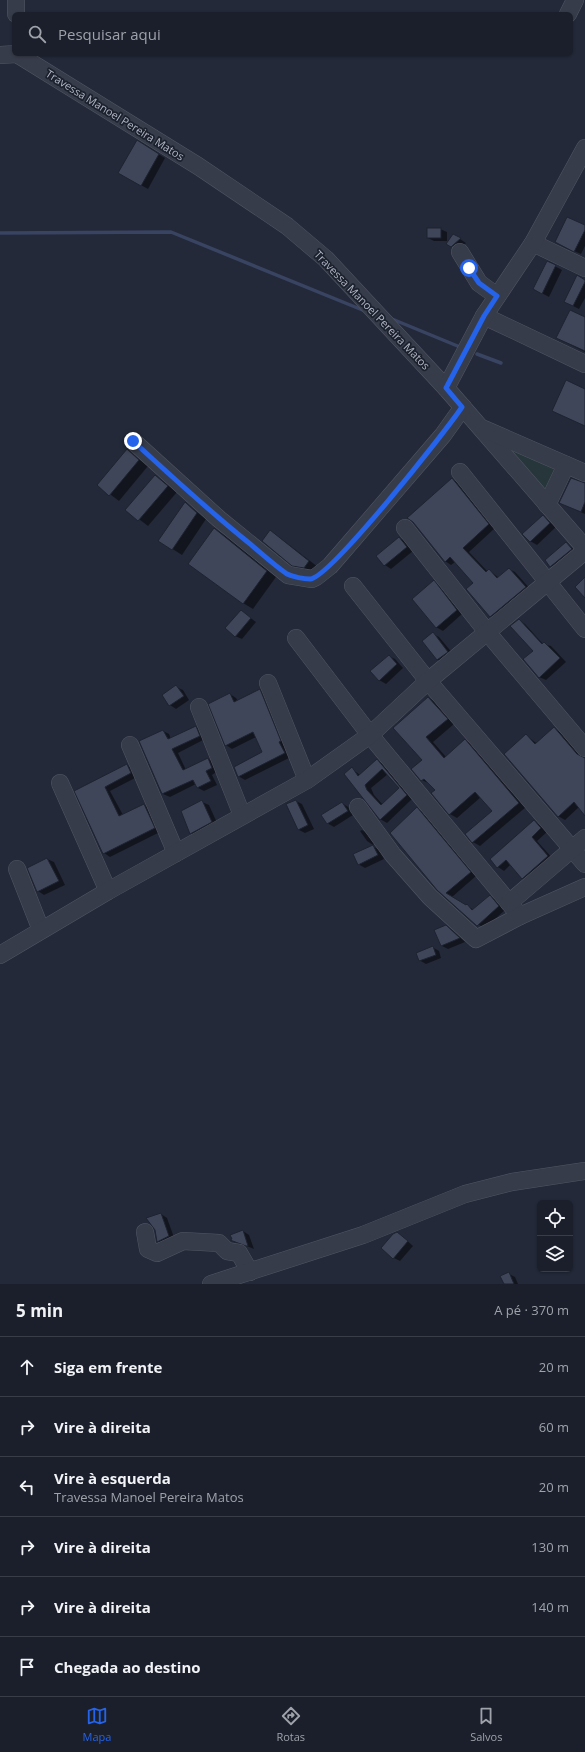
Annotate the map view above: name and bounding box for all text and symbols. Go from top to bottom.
search box [12,12,573,56]
icon: search [26,23,48,45]
text: Pesquisar aqui [58,24,161,44]
street label: Travessa Manoel Pereira Matos [43,66,187,163]
street label: Travessa Manoel Pereira Matos [311,247,433,373]
route start [460,259,478,277]
route end [124,432,142,450]
map controls [537,1200,573,1272]
button: locate [537,1200,573,1236]
button: layers [537,1236,573,1272]
text: 5 min [16,1299,63,1322]
text: A pé · 370 m [494,1301,569,1319]
icon: ahead [16,1356,38,1378]
text: Siga em frente [54,1357,162,1377]
text: 20 m [539,1358,569,1376]
icon: right [16,1416,38,1438]
text: Vire à direita [54,1417,151,1437]
text: 60 m [539,1418,569,1436]
text: Vire à esquerda [54,1468,171,1488]
icon: left [16,1476,38,1498]
text: 20 m [539,1478,569,1496]
text: Travessa Manoel Pereira Matos [54,1488,244,1506]
icon: right [16,1536,38,1558]
text: Vire à direita [54,1537,151,1557]
text: 130 m [531,1538,569,1556]
icon: right [16,1596,38,1618]
text: Vire à direita [54,1597,151,1617]
text: 140 m [531,1598,569,1616]
icon: arrive [16,1656,38,1678]
text: Chegada ao destino [54,1657,201,1677]
tab: Mapa [83,1705,111,1744]
tab: Rotas [276,1705,305,1744]
tab: Salvos [470,1705,502,1744]

